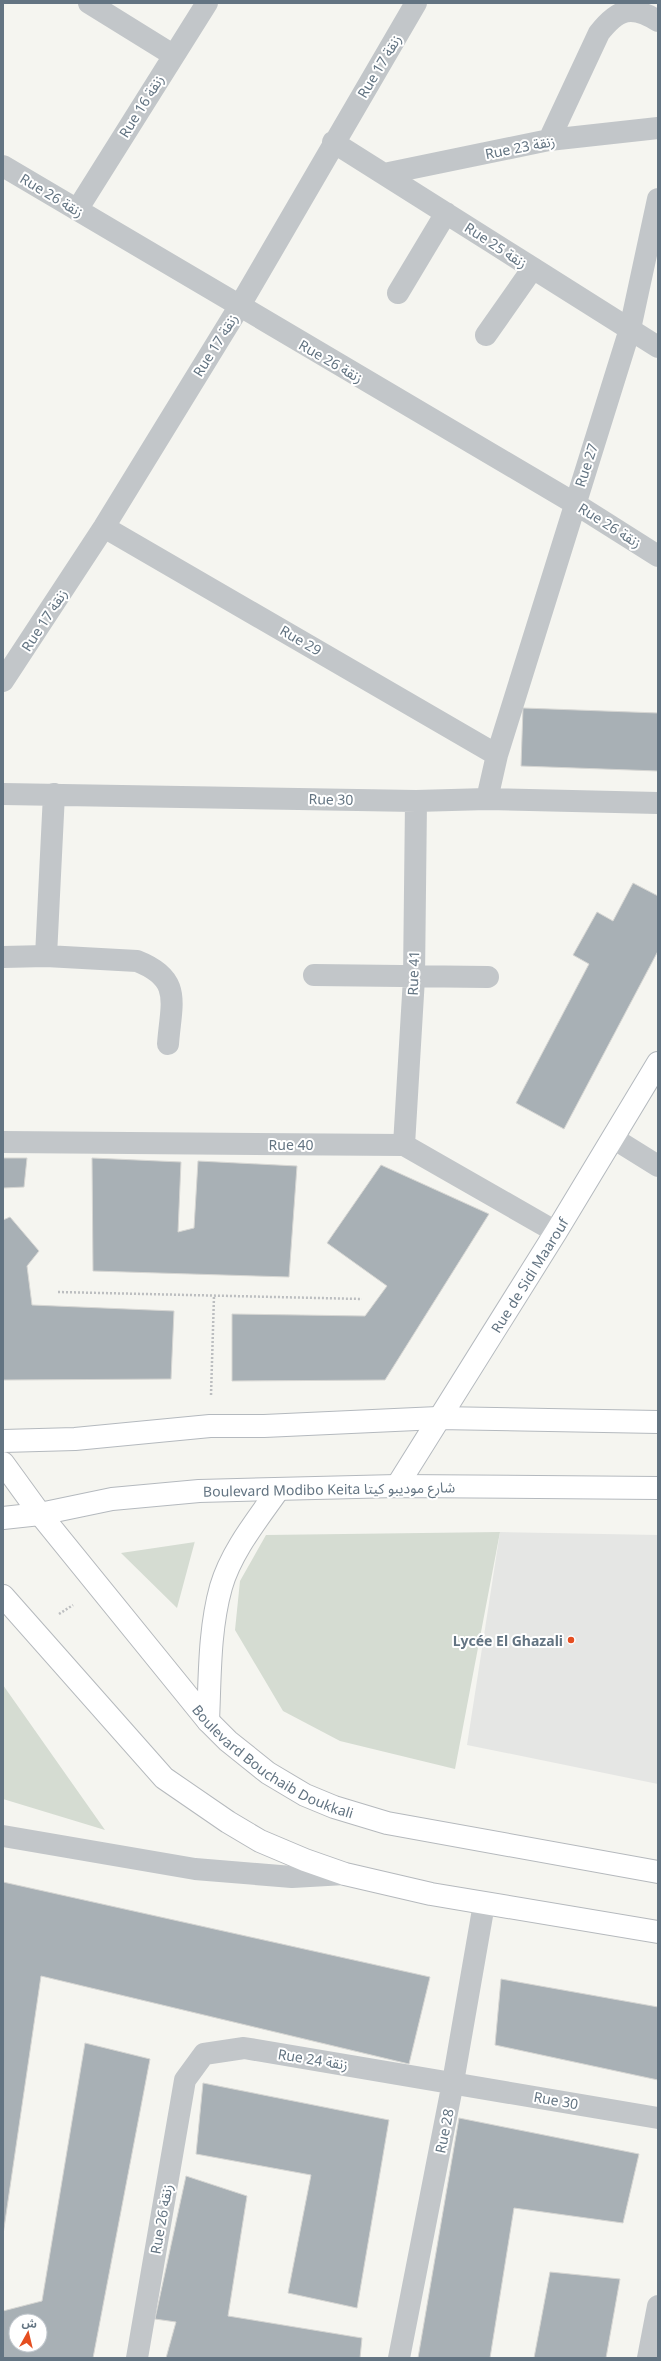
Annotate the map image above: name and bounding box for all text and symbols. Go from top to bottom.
street label: Rue 17 زنقة [353,31,405,101]
street label: Rue 16 زنقة [114,71,168,141]
street label: Rue 23 زنقة [483,131,557,163]
street label: Rue 26 زنقة [17,169,87,221]
street label: Rue 25 زنقة [461,218,531,272]
street label: Rue 17 زنقة [188,310,242,380]
street label: Rue 26 زنقة [296,335,366,387]
street label: Rue 27 [570,441,602,489]
street label: Rue 26 زنقة [575,498,645,552]
street label: Rue 17 زنقة [17,585,71,655]
street label: Rue 29 [277,621,325,659]
street label: Rue 30 [308,789,354,809]
street label: Rue 41 [403,950,423,996]
street label: Rue 40 [269,1135,313,1154]
street label: Rue de Sidi Maarouf [486,1213,573,1336]
street label: Boulevard Modibo Keita شارع موديبو كيتا [203,1477,455,1503]
place label: Lycée El Ghazali [453,1631,563,1650]
marker: Lycée El Ghazali [566,1635,576,1645]
street label: Boulevard Bouchaib Doukkali [189,1700,356,1822]
street label: Rue 24 زنقة [277,2044,349,2074]
street label: Rue 30 [532,2087,580,2113]
street label: Rue 28 [430,2107,458,2155]
street label: Rue 26 زنقة [145,2182,177,2256]
north arrow [8,2313,48,2353]
text: ش [21,2314,38,2331]

